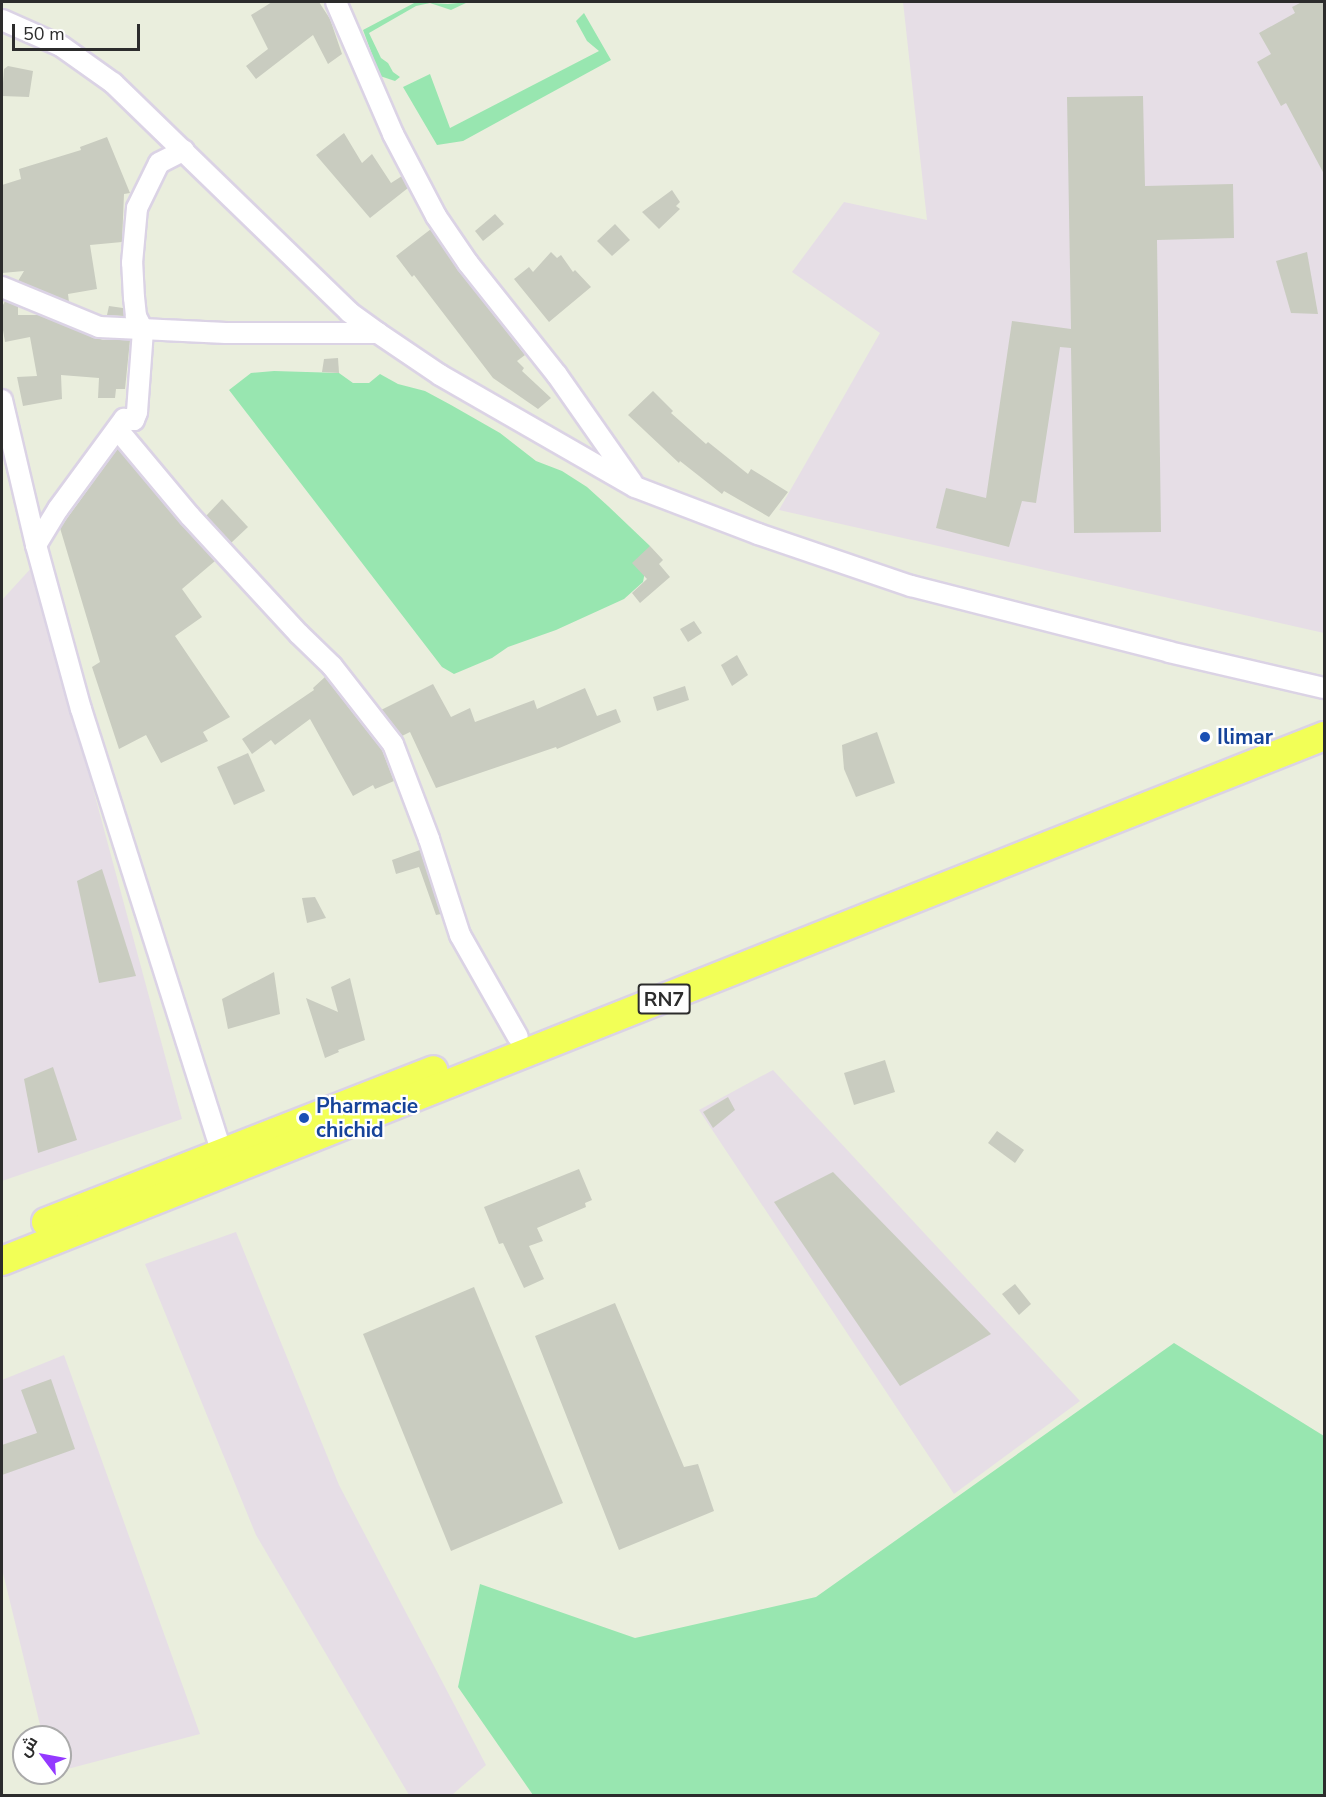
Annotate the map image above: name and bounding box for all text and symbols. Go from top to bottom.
scale bar [15,12,142,50]
text: 50 m [23,22,65,46]
place label: Ilimar [1217,724,1273,750]
marker: Ilimar [1198,730,1212,744]
road number: RN7 [637,982,691,1016]
place label: Pharmacie chichid [316,1093,418,1143]
marker: Pharmacie chichid [297,1111,311,1125]
north arrow [12,1725,72,1785]
text: ش [14,1732,43,1761]

